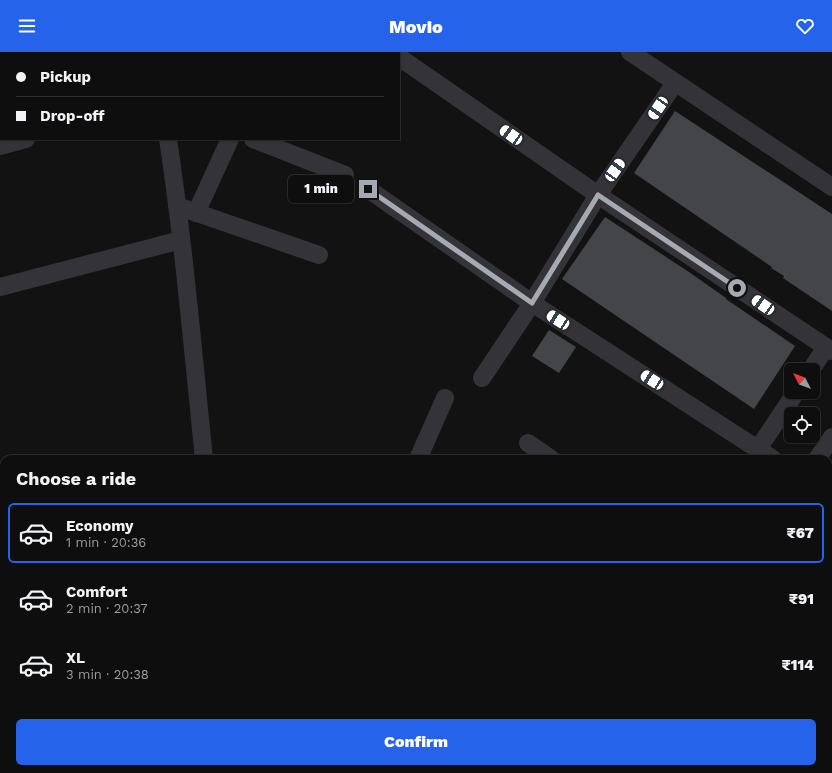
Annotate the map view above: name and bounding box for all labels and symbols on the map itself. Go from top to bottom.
car [646,95,670,121]
car [498,123,524,147]
car [603,157,627,183]
callout: 1 min [288,175,354,203]
route end [359,180,377,198]
route start [728,279,746,297]
car [750,293,776,317]
car [545,308,571,332]
north arrow [784,363,820,399]
car [639,368,665,392]

